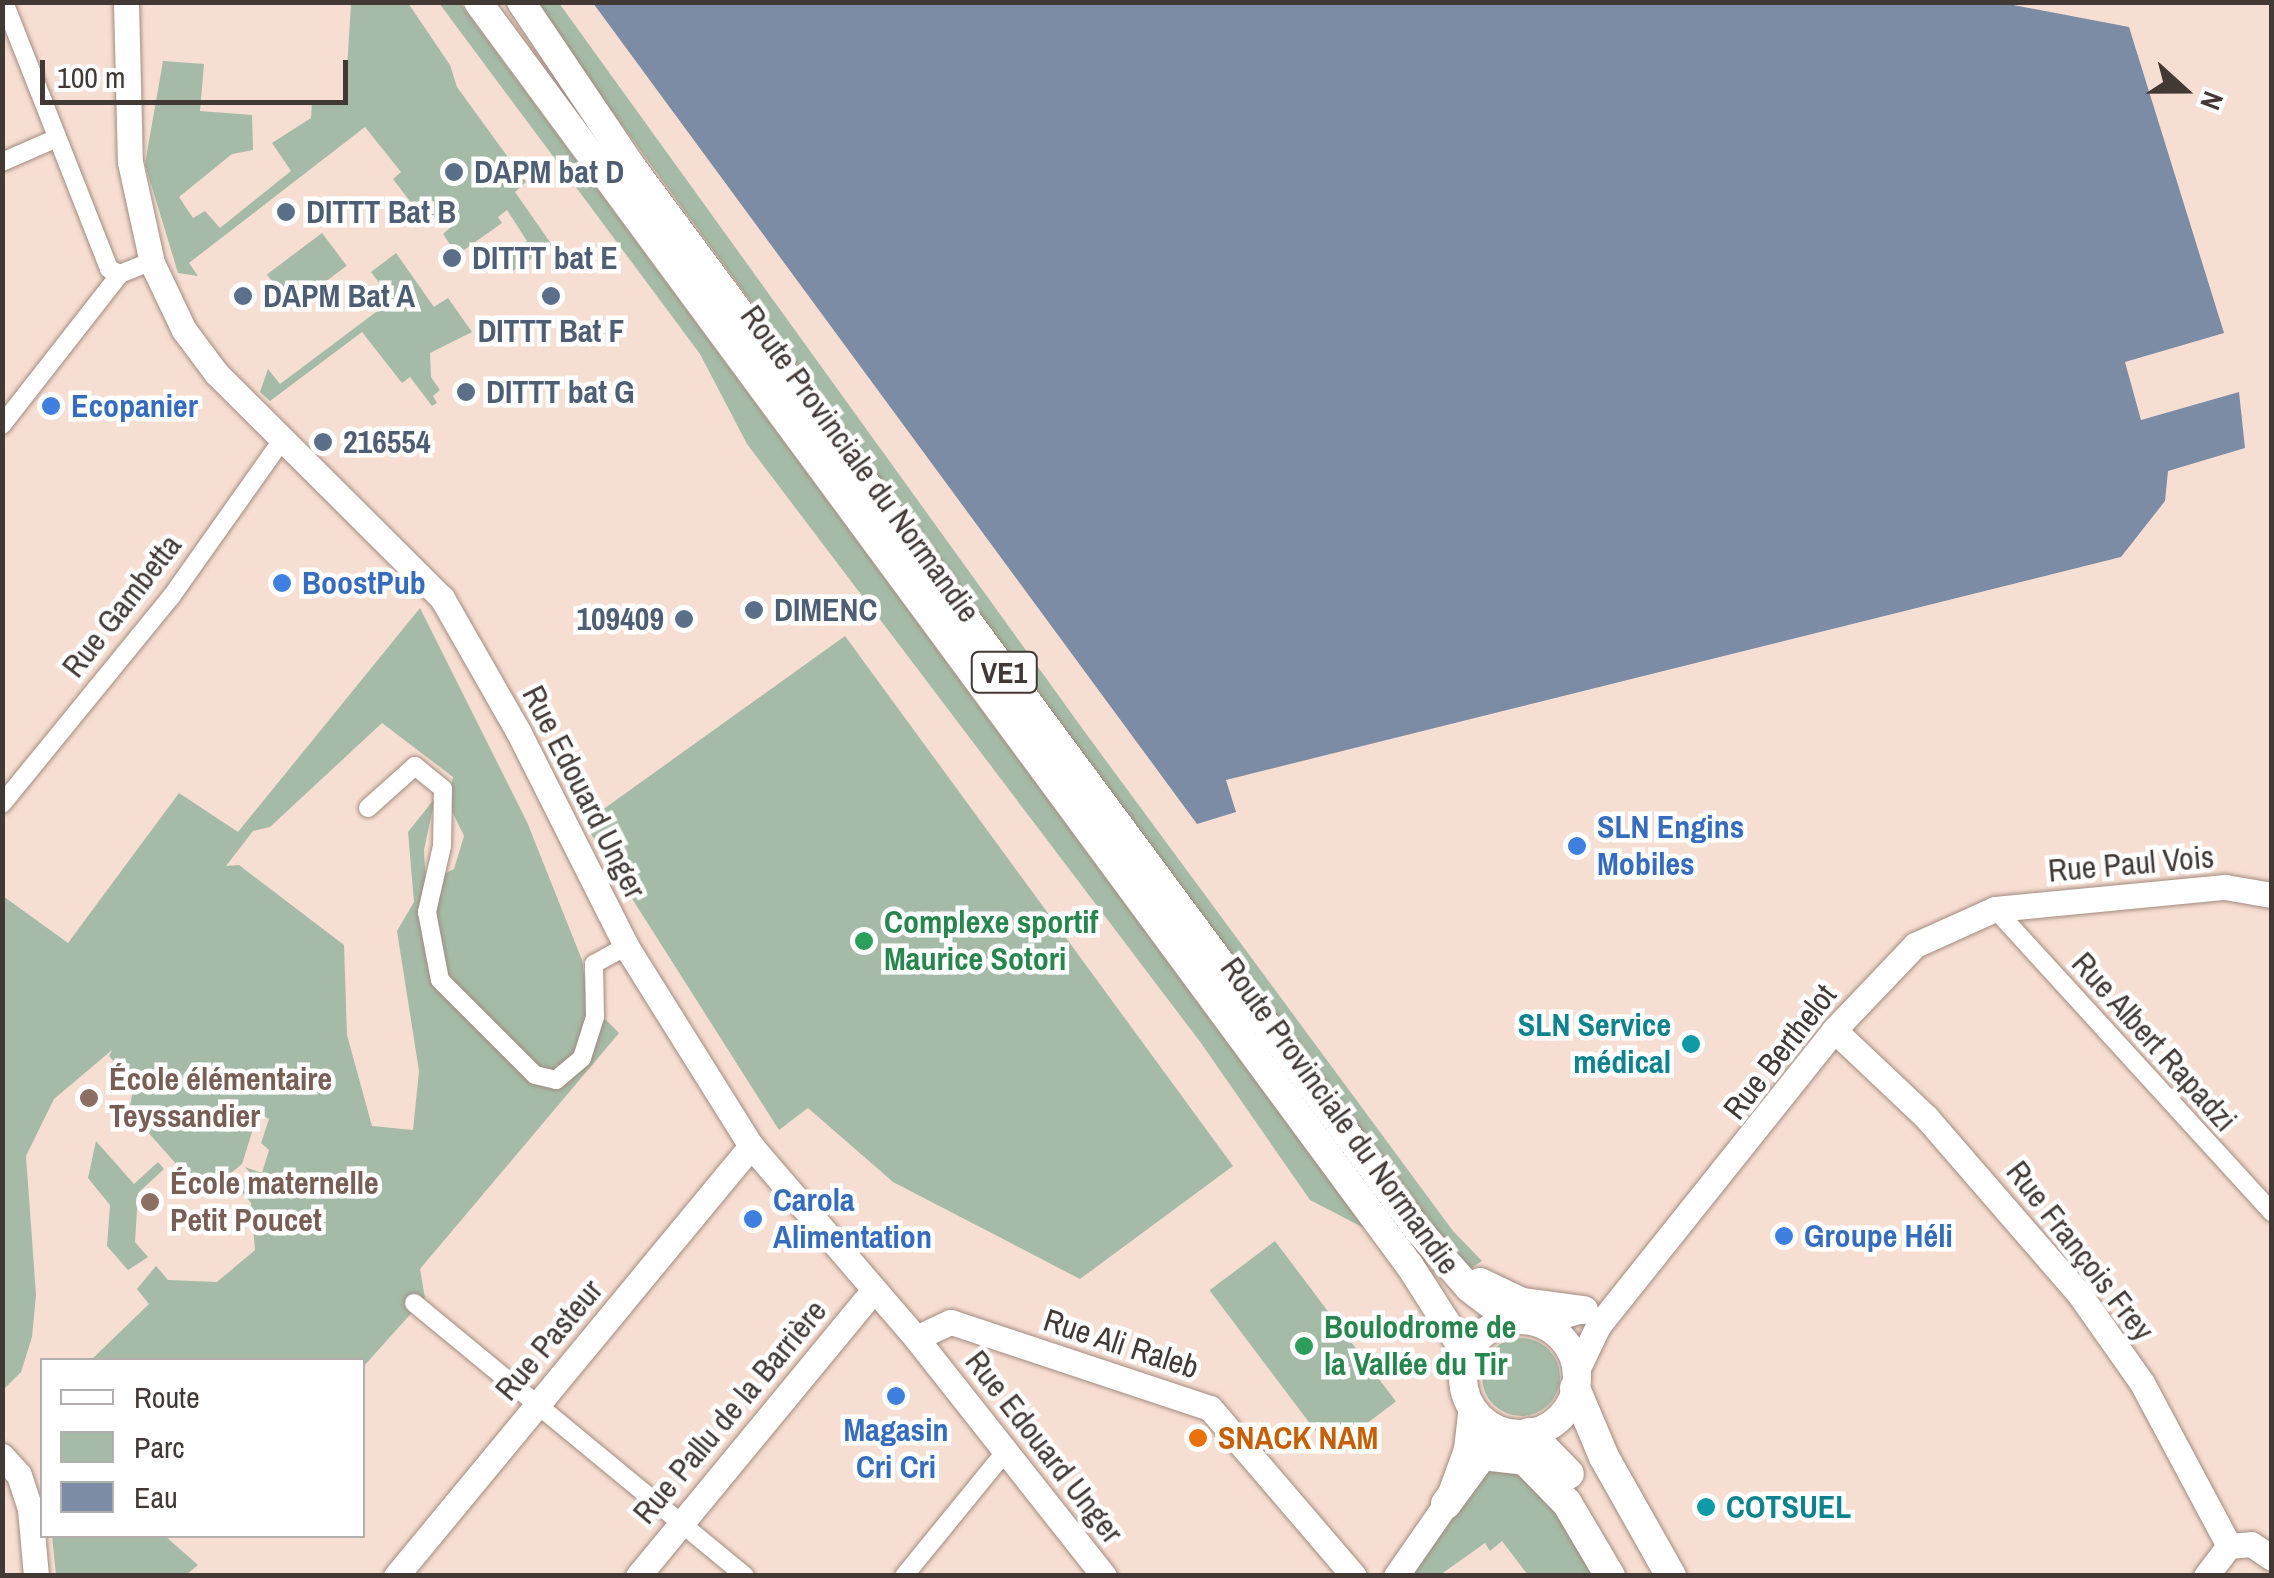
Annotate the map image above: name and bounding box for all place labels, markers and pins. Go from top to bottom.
place label: DAPM bat D [474,153,624,191]
marker: DAPM bat D [443,161,465,183]
place label: DITTT Bat B [306,193,456,231]
marker: DITTT Bat B [275,201,297,223]
place label: DITTT bat E [472,239,618,277]
marker: DITTT bat E [441,247,463,269]
place label: DAPM Bat A [263,277,416,315]
marker: DAPM Bat A [232,285,254,307]
marker: DITTT Bat F [540,285,562,307]
place label: DITTT Bat F [477,312,625,350]
place label: DITTT bat G [486,373,635,411]
marker: DITTT bat G [455,381,477,403]
place label: Ecopanier [71,387,198,425]
marker: Ecopanier [40,395,62,417]
place label: 216554 [343,423,431,461]
marker: 216554 [312,431,334,453]
place label: BoostPub [302,564,426,602]
marker: BoostPub [271,572,293,594]
place label: DIMENC [774,591,877,629]
marker: DIMENC [743,599,765,621]
place label: 109409 [576,600,664,638]
marker: 109409 [673,608,695,630]
place label: SLN Engins Mobiles [1597,809,1744,884]
marker: SLN Engins Mobiles [1566,835,1588,857]
place label: Complexe sportif Maurice Sotori [884,904,1098,979]
marker: Complexe sportif Maurice Sotori [853,930,875,952]
place label: SLN Service médical [1518,1007,1671,1082]
marker: SLN Service médical [1680,1033,1702,1055]
place label: École élémentaire Teyssandier [109,1061,332,1136]
marker: École élémentaire Teyssandier [78,1087,100,1109]
place label: École maternelle Petit Poucet [170,1165,379,1240]
place label: Carola Alimentation [773,1182,932,1257]
marker: École maternelle Petit Poucet [139,1191,161,1213]
marker: Carola Alimentation [742,1208,764,1230]
place label: Groupe Héli [1804,1217,1953,1255]
marker: Groupe Héli [1773,1225,1795,1247]
place label: Boulodrome de la Vallée du Tir [1324,1309,1516,1384]
marker: Boulodrome de la Vallée du Tir [1293,1335,1315,1357]
marker: Magasin Cri Cri [885,1385,907,1407]
place label: Magasin Cri Cri [844,1412,948,1487]
place label: SNACK NAM [1218,1419,1378,1457]
marker: SNACK NAM [1187,1427,1209,1449]
place label: COTSUEL [1726,1488,1851,1526]
marker: COTSUEL [1695,1496,1717,1518]

